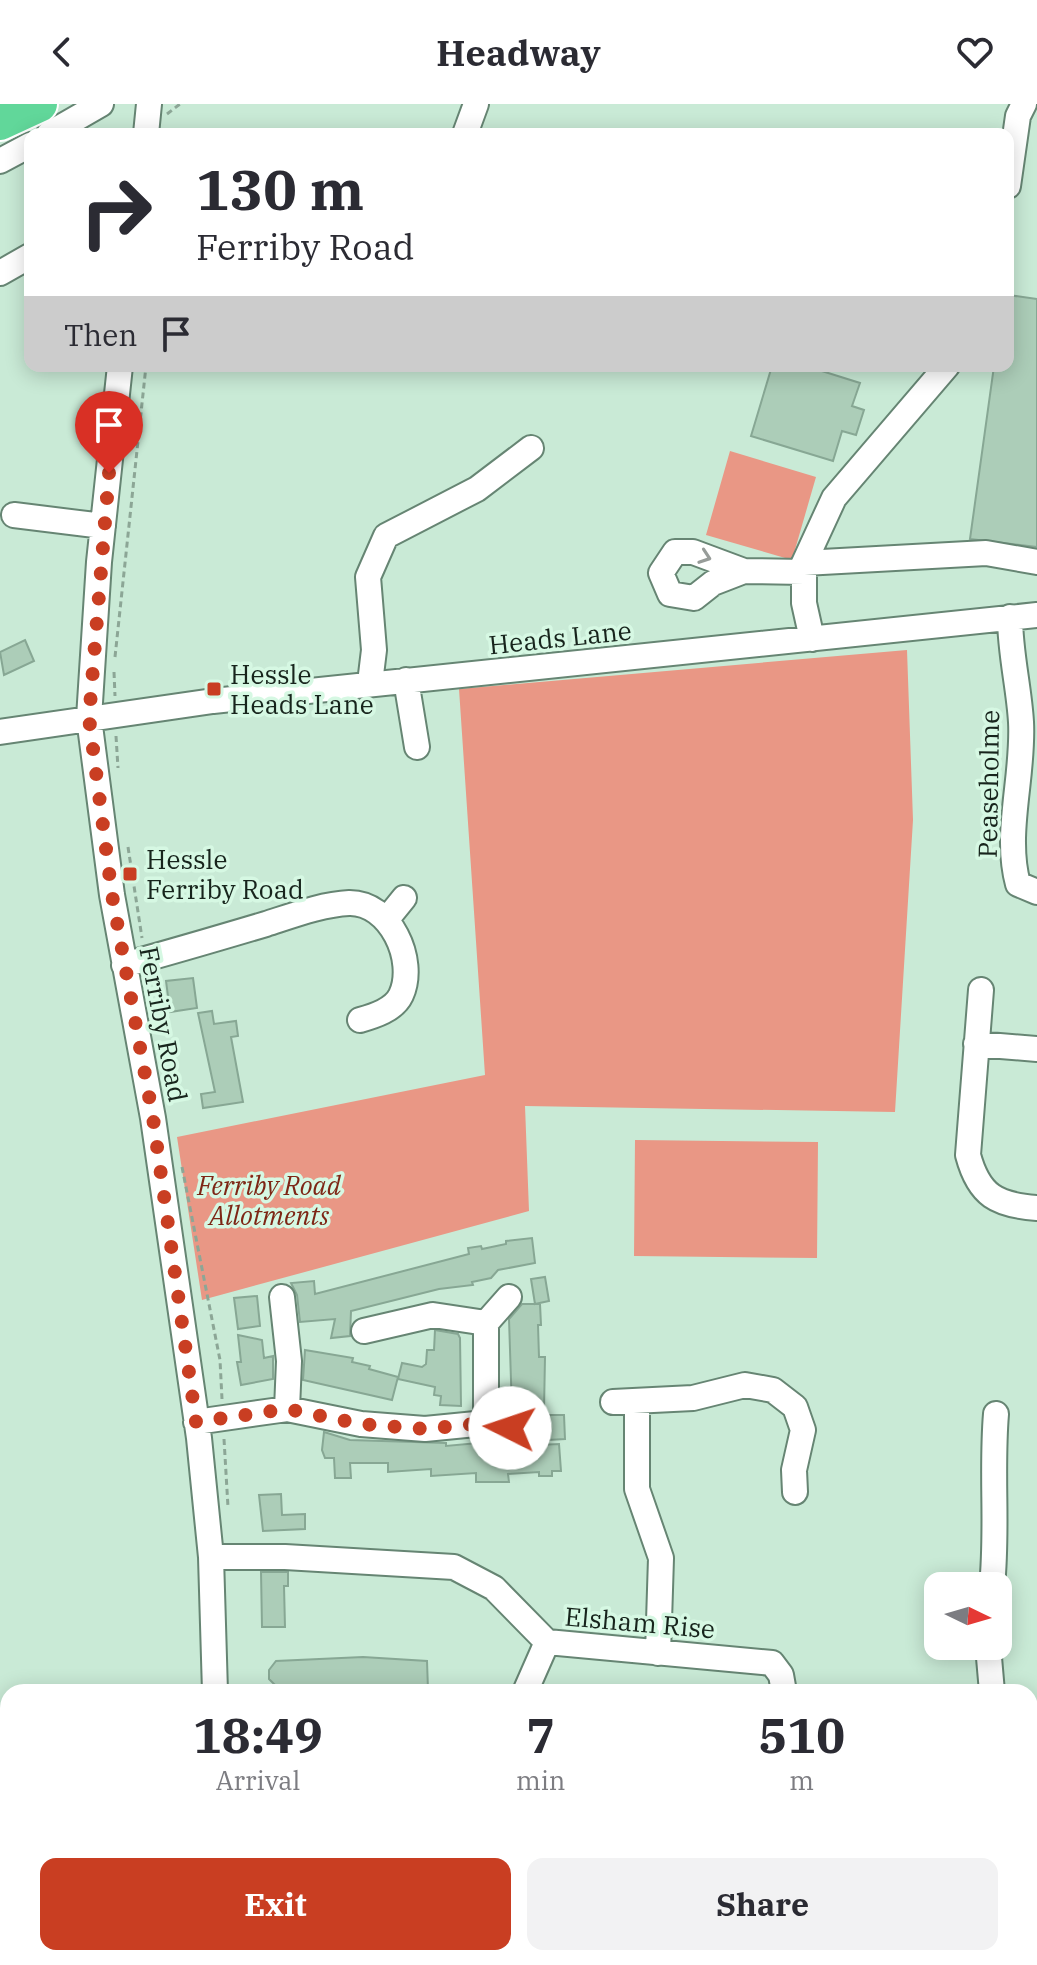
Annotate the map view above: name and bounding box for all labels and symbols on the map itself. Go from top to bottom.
pin [75,391,143,473]
one-way arrow [698,547,712,563]
street label: Heads Lane [487,613,633,661]
place label: Hessle Heads Lane [230,657,374,721]
marker: Hessle Heads Lane [205,680,223,698]
street label: Peaseholme [970,710,1006,858]
place label: Hessle Ferriby Road [146,842,304,906]
marker: Hessle Ferriby Road [121,865,139,883]
street label: Ferriby Road [132,943,196,1105]
park label: Ferriby Road Allotments [196,1168,342,1232]
position arrow [468,1386,552,1470]
north arrow [924,1572,1012,1660]
street label: Elsham Rise [563,1598,717,1646]

